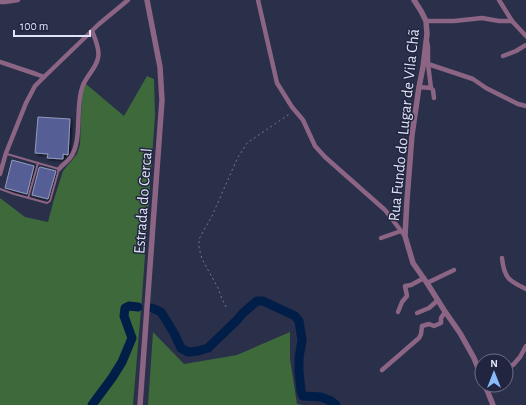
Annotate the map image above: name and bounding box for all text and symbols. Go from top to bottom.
scale bar [14,12,90,38]
text: 100 m [20,20,48,32]
street label: Rua Fundo do Lugar de Vila Chã [386,28,422,222]
street label: Estrada do Cercal [131,148,155,255]
north arrow [474,353,514,393]
text: N [490,358,498,369]

